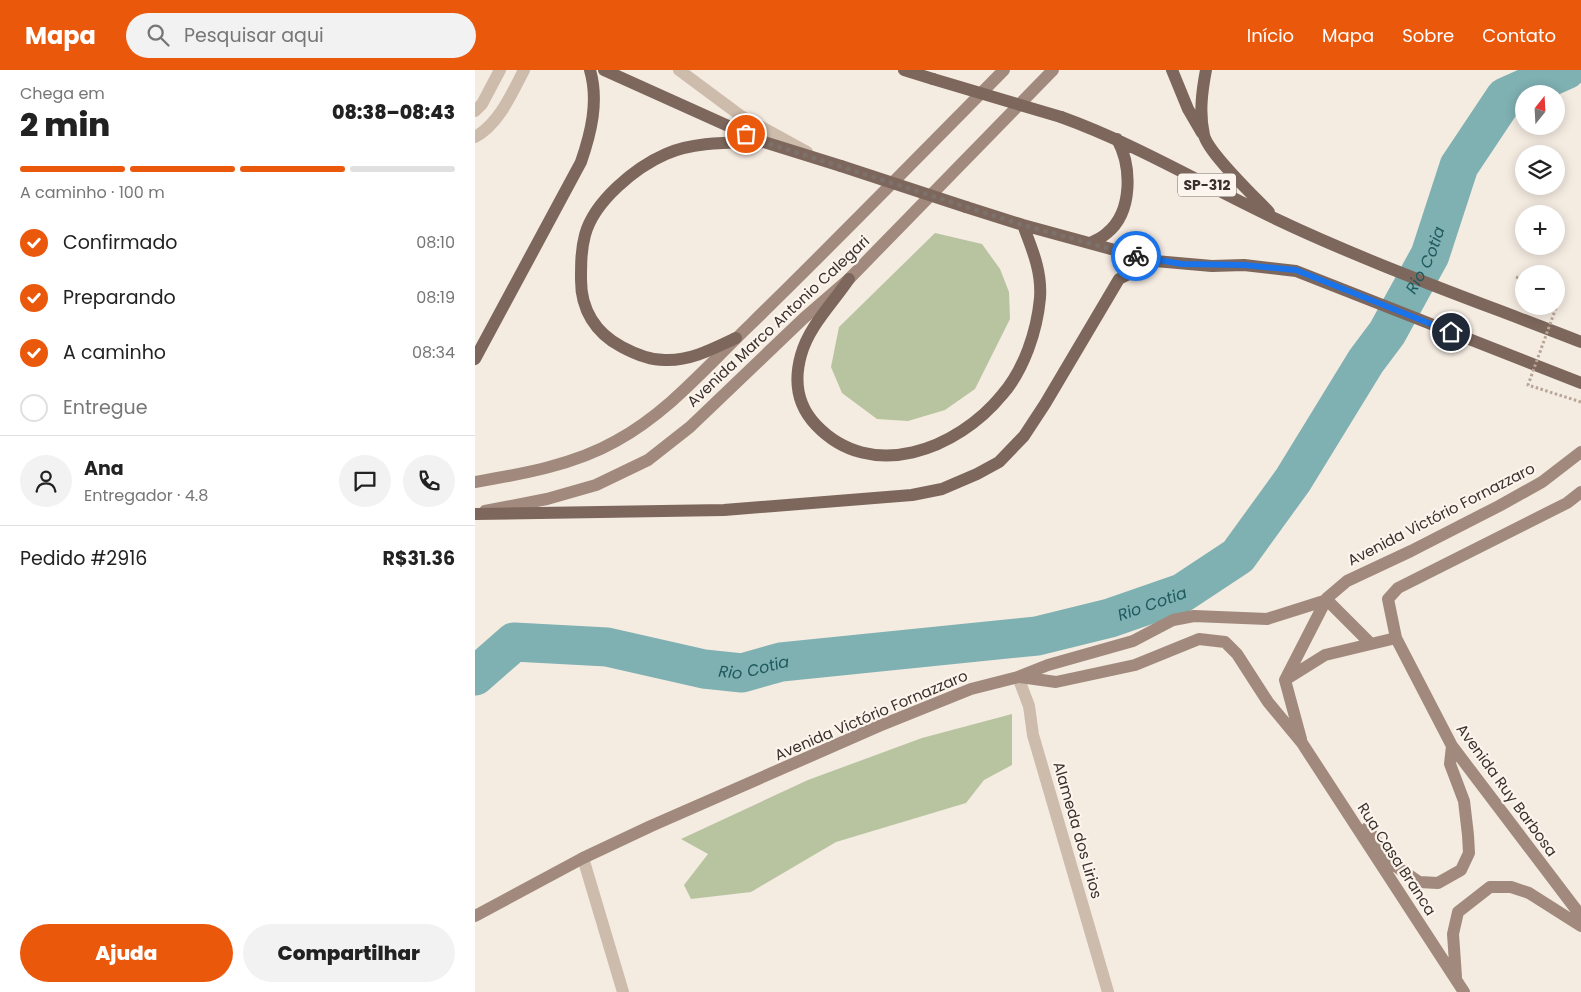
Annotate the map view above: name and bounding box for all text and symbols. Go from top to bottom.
search box [126,13,476,58]
text: Mapa [25,19,96,52]
icon: search [144,21,172,49]
text: Pesquisar aqui [184,22,324,49]
text: Início [1247,23,1294,48]
text: Mapa [1322,23,1374,48]
text: Sobre [1402,23,1454,48]
text: Contato [1482,23,1556,48]
text: Chega em [20,82,105,105]
north arrow [1515,85,1565,135]
map controls [1515,85,1565,315]
text: 08:38–08:43 [332,99,455,126]
text: 2 min [20,102,110,147]
pin [725,113,767,155]
icon: bag [732,120,760,148]
button: layers [1515,145,1565,195]
road number: SP-312 [1178,174,1236,196]
text: A caminho · 100 m [20,181,165,204]
button: + [1515,205,1565,255]
water label: Rio Cotia [1399,223,1450,298]
icon: check [20,229,48,257]
text: Confirmado [63,229,177,256]
text: 08:10 [416,231,455,254]
street label: Avenida Marco Antonio Calegari [682,231,874,411]
courier [1111,231,1161,281]
icon: bike [1122,242,1150,270]
button: − [1515,265,1565,315]
icon: check [20,284,48,312]
text: Preparando [63,284,176,311]
text: 08:19 [416,286,455,309]
pin [1430,311,1472,353]
icon: home [1437,318,1465,346]
icon: check [20,339,48,367]
text: A caminho [63,339,166,366]
text: 08:34 [412,341,455,364]
text: Entregue [63,394,147,421]
button: person [20,455,72,507]
text: Ana [84,455,124,482]
button: chat [339,455,391,507]
button: phone [403,455,455,507]
street label: Avenida Victório Fornazzaro [1344,457,1538,571]
text: Entregador · 4.8 [84,484,208,507]
text: Pedido #2916 [20,545,147,572]
text: R$31.36 [383,545,455,572]
water label: Rio Cotia [1114,581,1190,626]
water label: Rio Cotia [717,650,790,684]
street label: Avenida Victório Fornazzaro [771,665,971,765]
street label: Avenida Ruy Barbosa [1452,719,1562,861]
street label: Alameda dos Lirios [1048,759,1108,901]
street label: Rua Casa Branca [1353,799,1441,919]
button: Ajuda [20,924,233,982]
button: Compartilhar [243,924,455,982]

